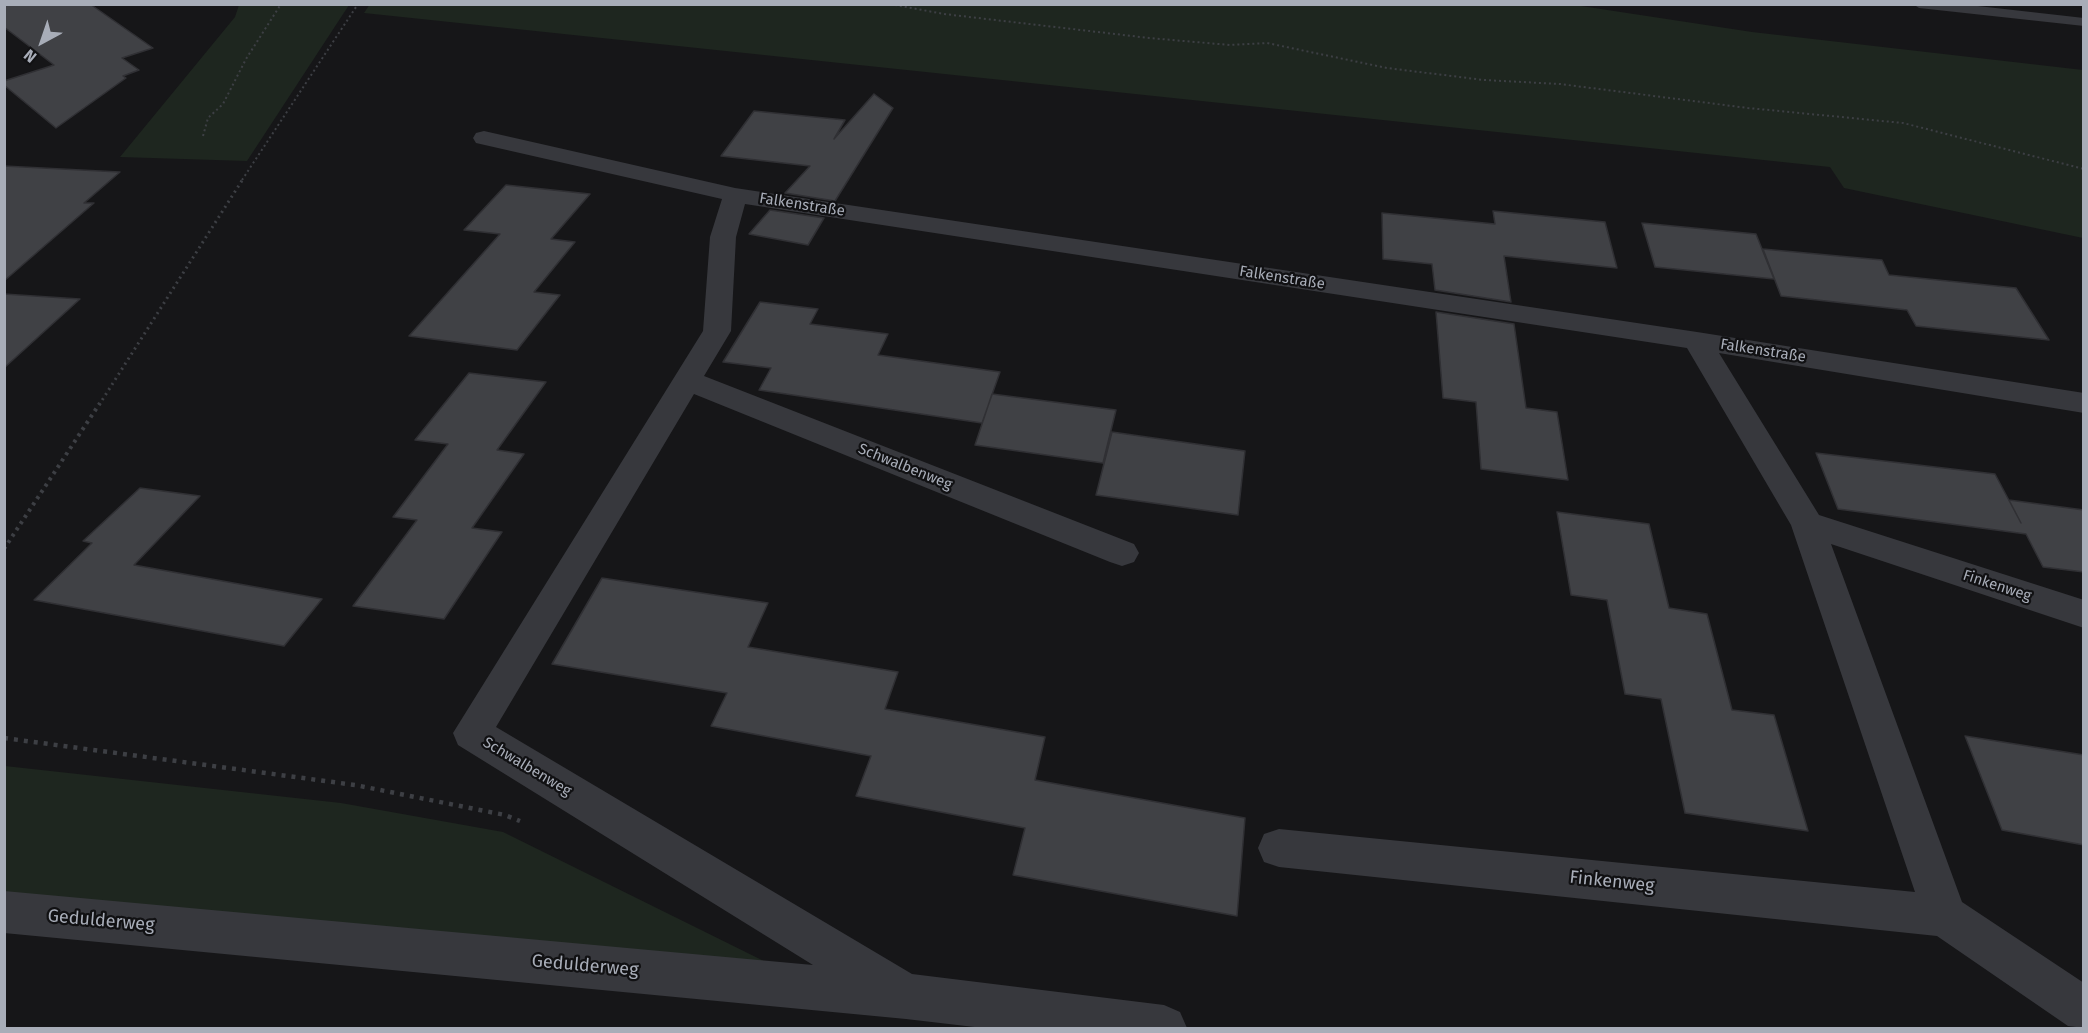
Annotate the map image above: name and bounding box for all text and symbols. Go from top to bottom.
north arrow [12,12,72,72]
text: N [20,45,40,67]
street label: Falkenstraße [758,189,846,221]
street label: Falkenstraße [1238,262,1326,294]
street label: Falkenstraße [1719,335,1807,367]
street label: Schwalbenweg [855,440,955,494]
street label: Finkenweg [1960,566,2034,606]
street label: Schwalbenweg [480,734,574,800]
street label: Finkenweg [1568,867,1656,897]
street label: Gedulderweg [47,906,155,936]
street label: Gedulderweg [531,951,639,981]

